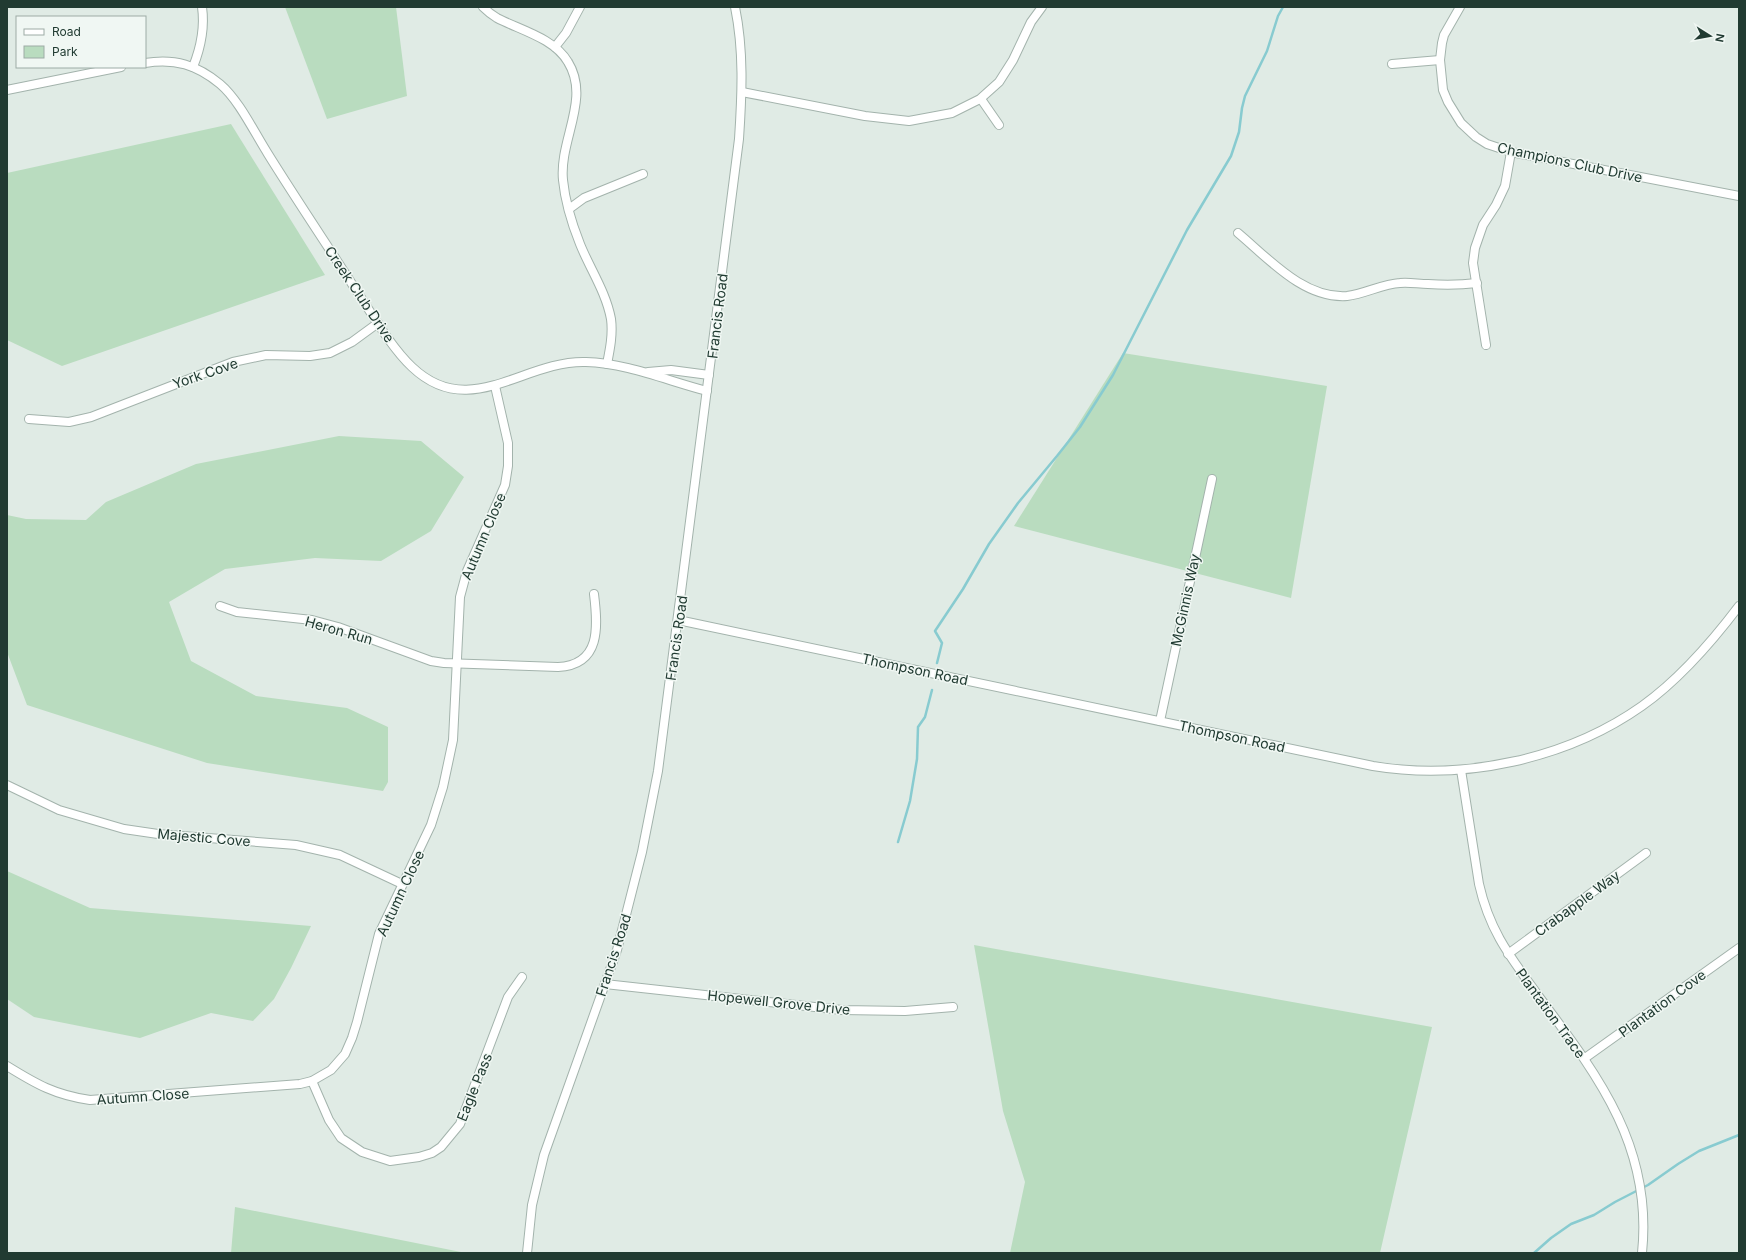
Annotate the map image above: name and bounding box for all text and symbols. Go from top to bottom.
legend [16,16,146,68]
north arrow [1690,16,1730,56]
text: Road [52,24,81,39]
text: N [1712,32,1727,43]
text: Park [52,44,78,59]
street label: Champions Club Drive [1496,138,1644,186]
street label: Creek Club Drive [322,243,398,345]
street label: Francis Road [703,272,731,360]
street label: York Cove [170,354,240,392]
street label: Autumn Close [457,490,509,582]
street label: McGinnis Way [1167,552,1203,648]
street label: Francis Road [662,594,690,682]
street label: Heron Run [303,612,375,648]
street label: Thompson Road [860,649,970,689]
street label: Thompson Road [1177,716,1287,756]
street label: Majestic Cove [157,824,251,850]
street label: Autumn Close [373,847,427,939]
street label: Crabapple Way [1531,866,1623,940]
street label: Francis Road [592,912,634,998]
street label: Plantation Trace [1513,965,1589,1061]
street label: Plantation Cove [1615,966,1709,1040]
street label: Hopewell Grove Drive [707,986,851,1018]
street label: Eagle Pass [453,1050,495,1124]
street label: Autumn Close [96,1084,190,1108]

